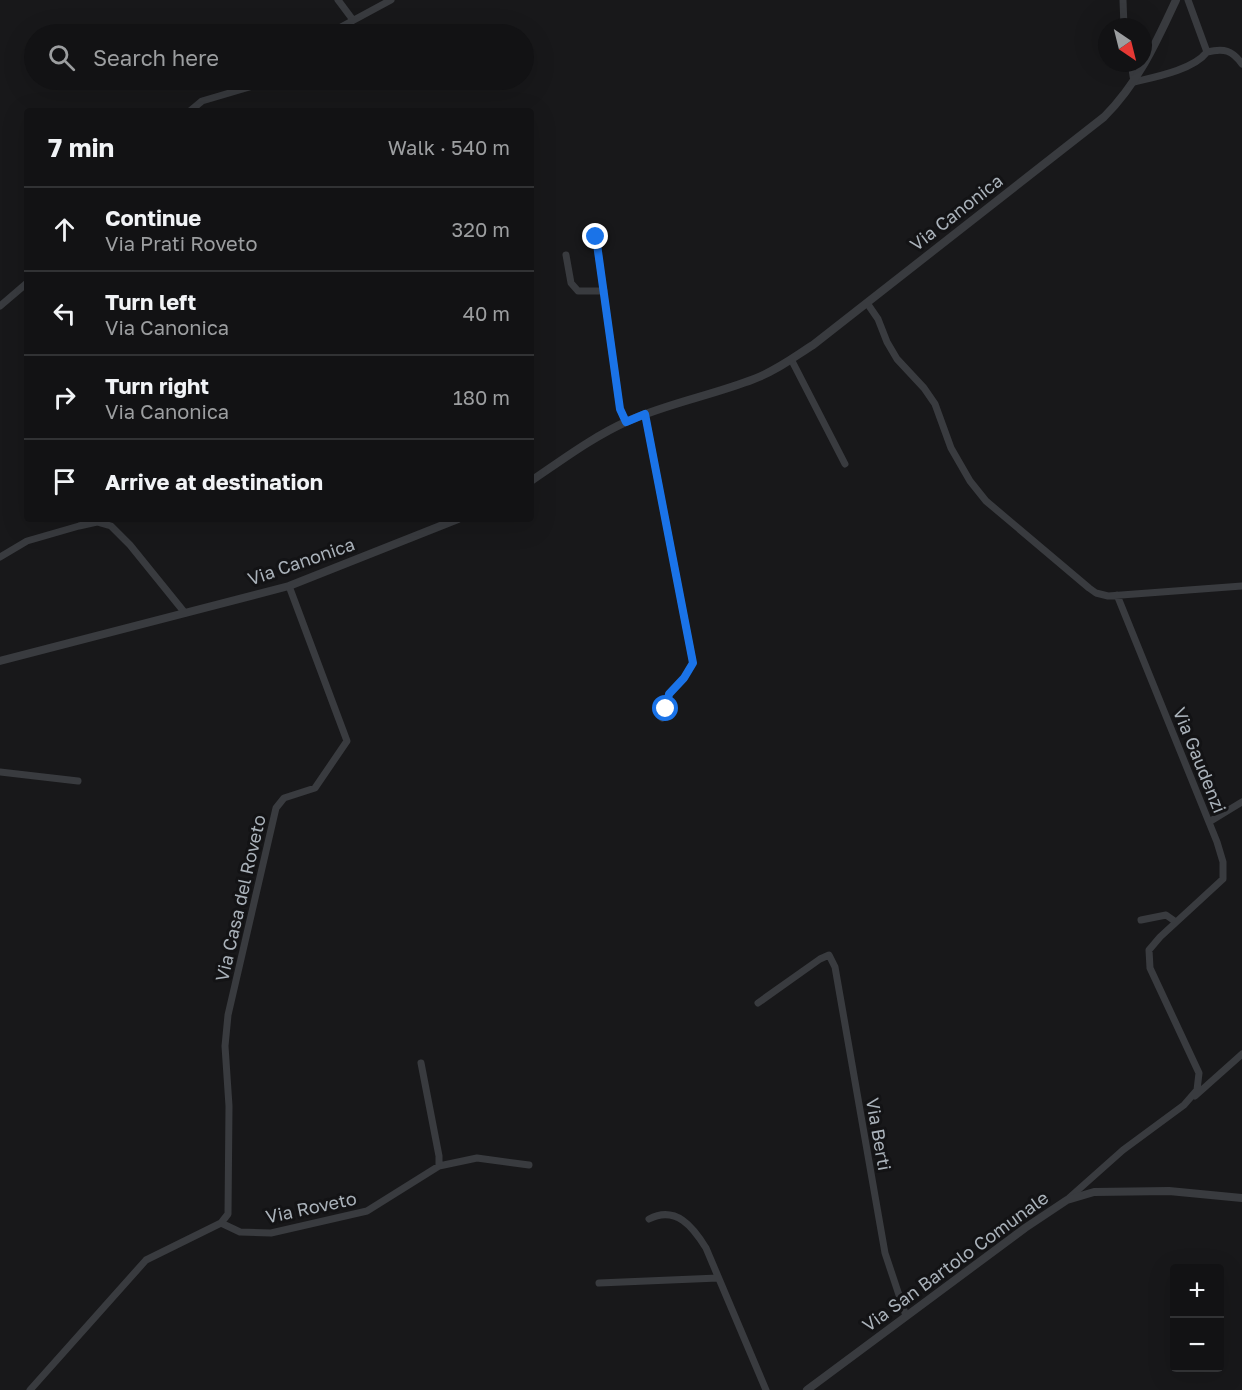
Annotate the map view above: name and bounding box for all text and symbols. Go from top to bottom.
north arrow [1098,18,1152,72]
search box [24,24,534,90]
icon: search [45,41,78,74]
text: Search here [93,44,219,71]
text: 7 min [48,132,114,163]
text: Walk · 540 m [388,135,510,159]
street label: Via Canonica [905,169,1007,255]
text: Continue [105,204,201,231]
icon: ahead [48,213,81,246]
text: 320 m [452,217,510,241]
route end [582,223,608,249]
text: Via Prati Roveto [105,231,258,255]
text: Turn left [105,288,196,315]
icon: left [48,297,81,330]
text: 40 m [463,301,510,325]
text: Via Canonica [105,315,229,339]
text: Turn right [105,372,209,399]
icon: right [48,381,81,414]
text: 180 m [453,385,510,409]
text: Via Canonica [105,399,229,423]
icon: arrive [48,465,81,498]
text: Arrive at destination [105,468,323,495]
street label: Via Canonica [245,532,357,590]
route start [652,695,678,721]
street label: Via Gaudenzi [1169,704,1231,816]
street label: Via Casa del Roveto [210,812,270,984]
street label: Via Berti [862,1096,896,1172]
street label: Via San Bartolo Comunale [858,1186,1052,1336]
street label: Via Roveto [264,1187,358,1227]
map controls [1170,1264,1224,1372]
button: + [1170,1264,1224,1318]
button: − [1170,1318,1224,1372]

